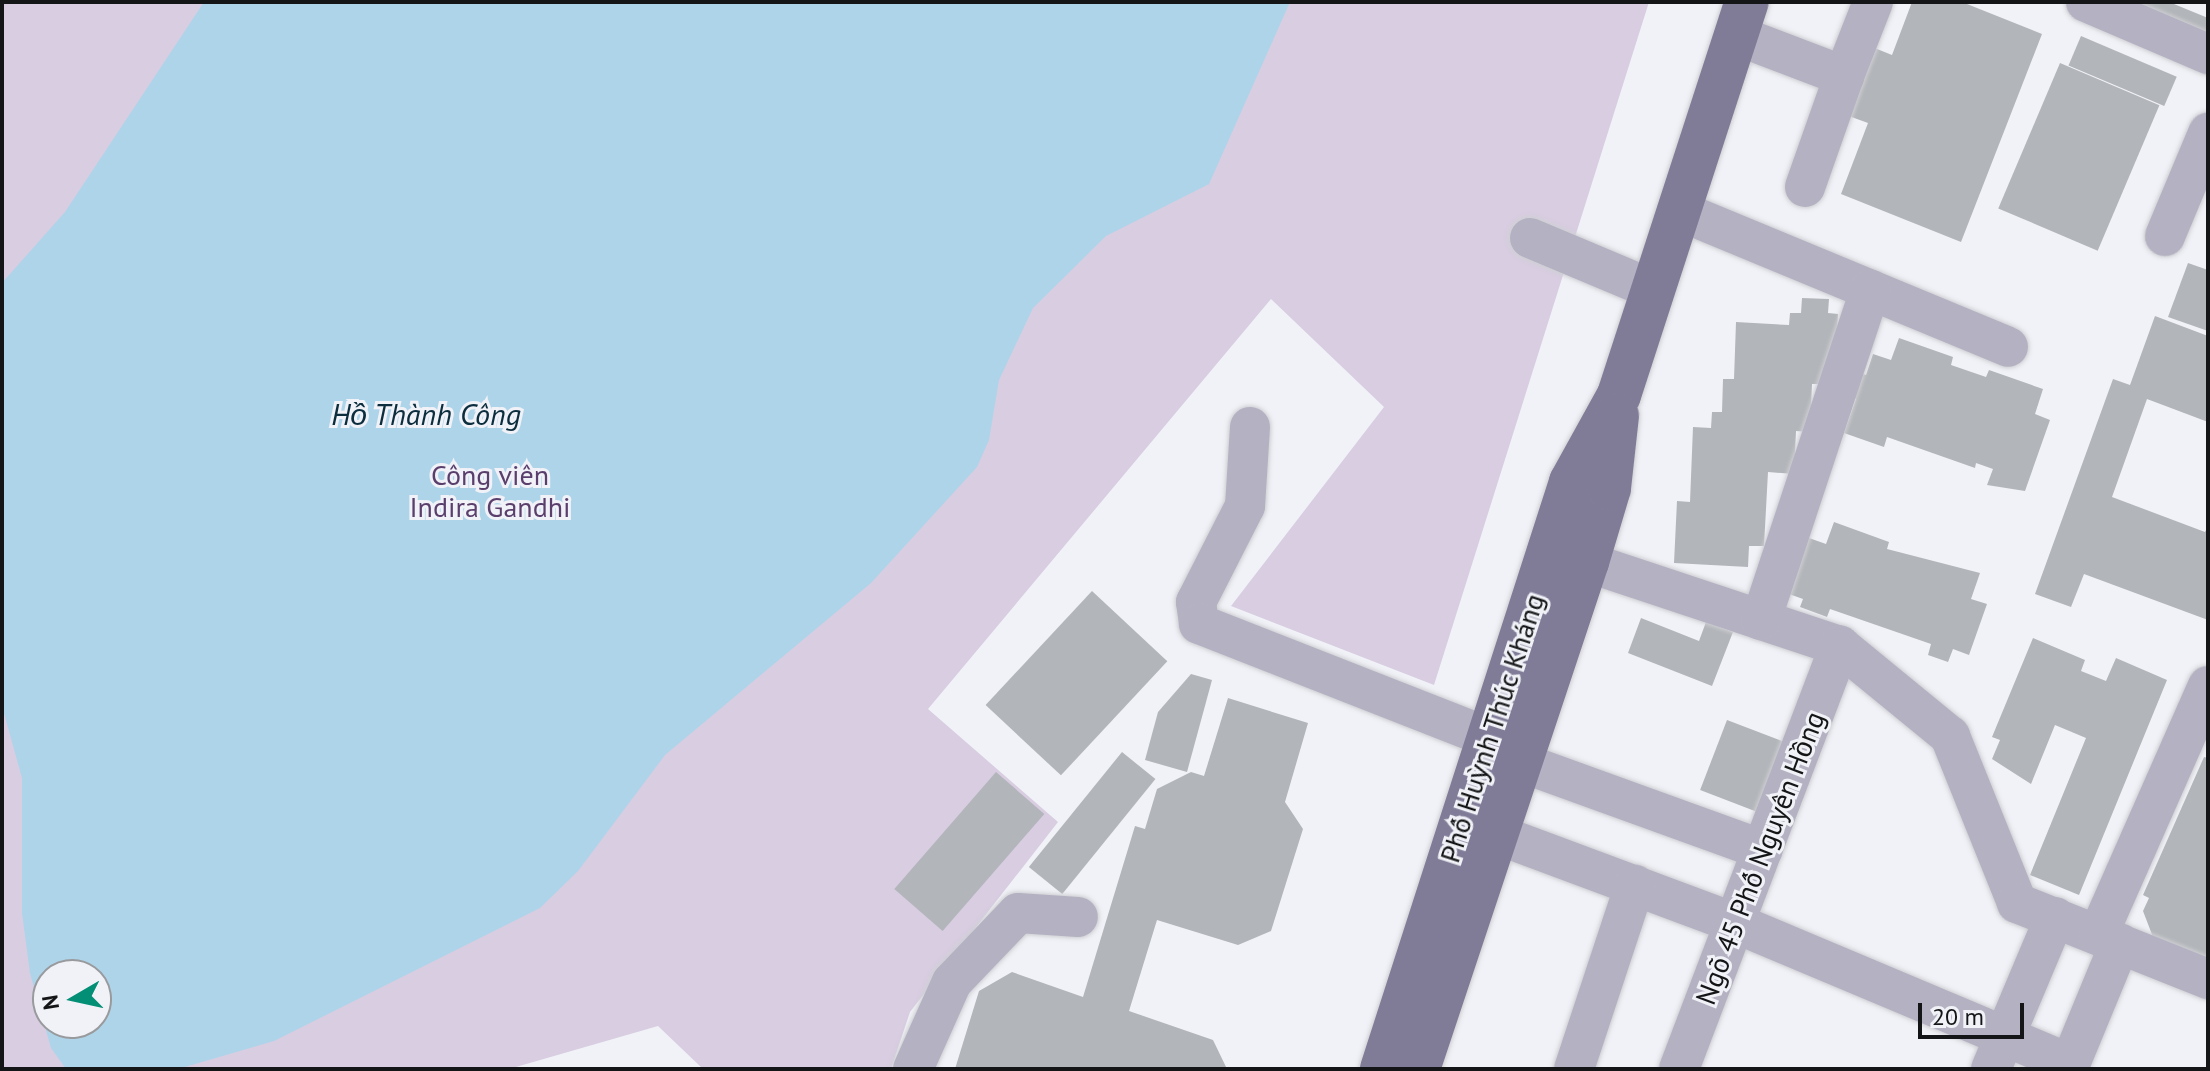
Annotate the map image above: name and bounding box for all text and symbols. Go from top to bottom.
water label: Hồ Thành Công [331,396,521,432]
park label: Công viên Indira Gandhi [409,458,571,524]
street label: Phố Huỳnh Thúc Kháng [1432,589,1552,867]
street label: Ngõ 45 Phố Nguyên Hồng [1689,707,1831,1009]
north arrow [32,959,112,1039]
scale bar [1922,987,2028,1037]
text: N [35,993,65,1012]
text: 20 m [1932,1001,1984,1032]

